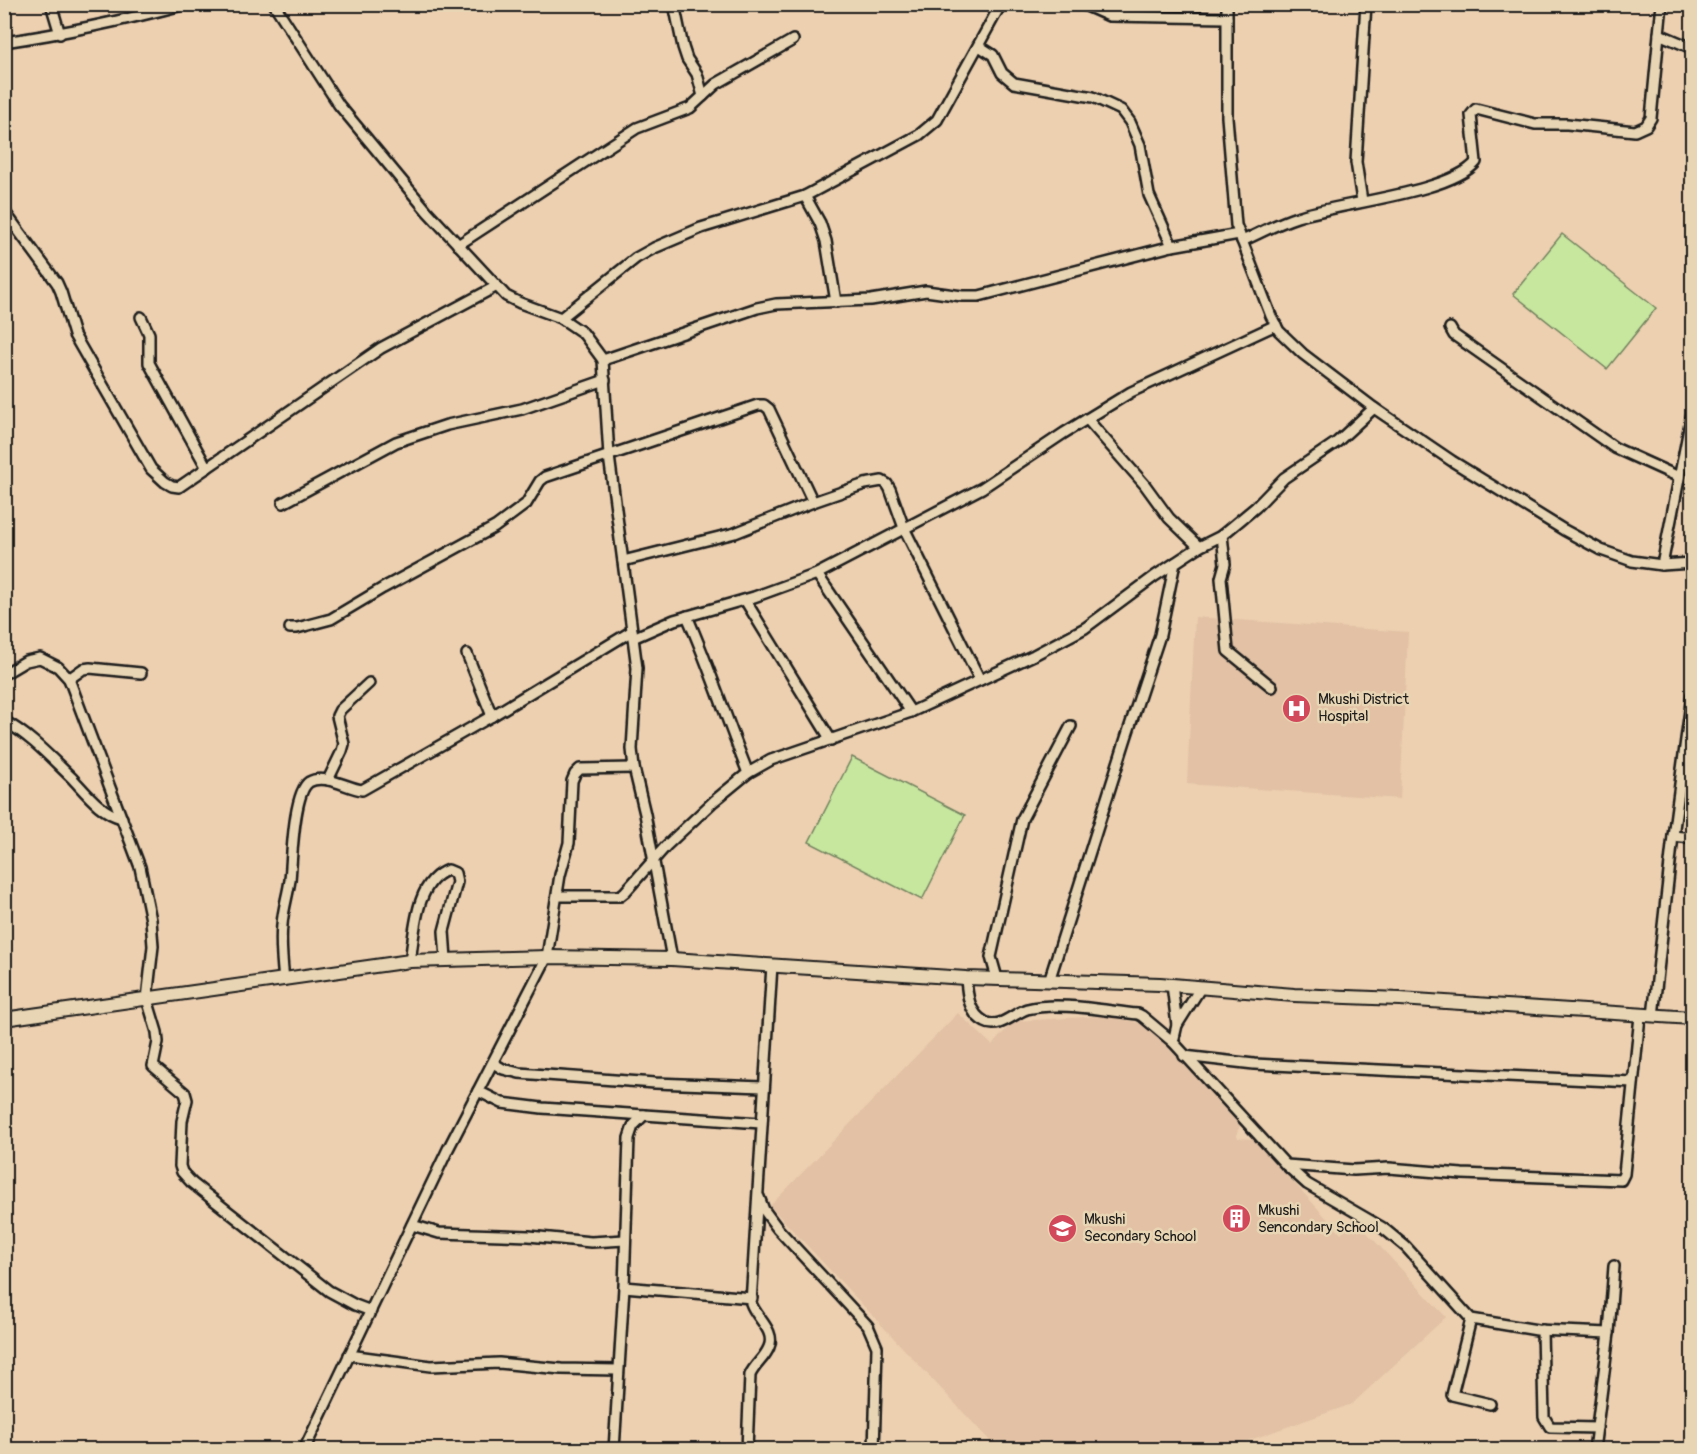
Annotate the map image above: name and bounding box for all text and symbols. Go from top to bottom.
place label: Mkushi District Hospital [1318,690,1410,726]
hospital icon: Mkushi District Hospital [1281,692,1313,724]
place label: Mkushi Sencondary School [1258,1201,1379,1237]
building icon: Mkushi Sencondary School [1221,1203,1253,1235]
place label: Mkushi Secondary School [1084,1210,1197,1246]
school or university icon: Mkushi Secondary School [1047,1212,1079,1244]

